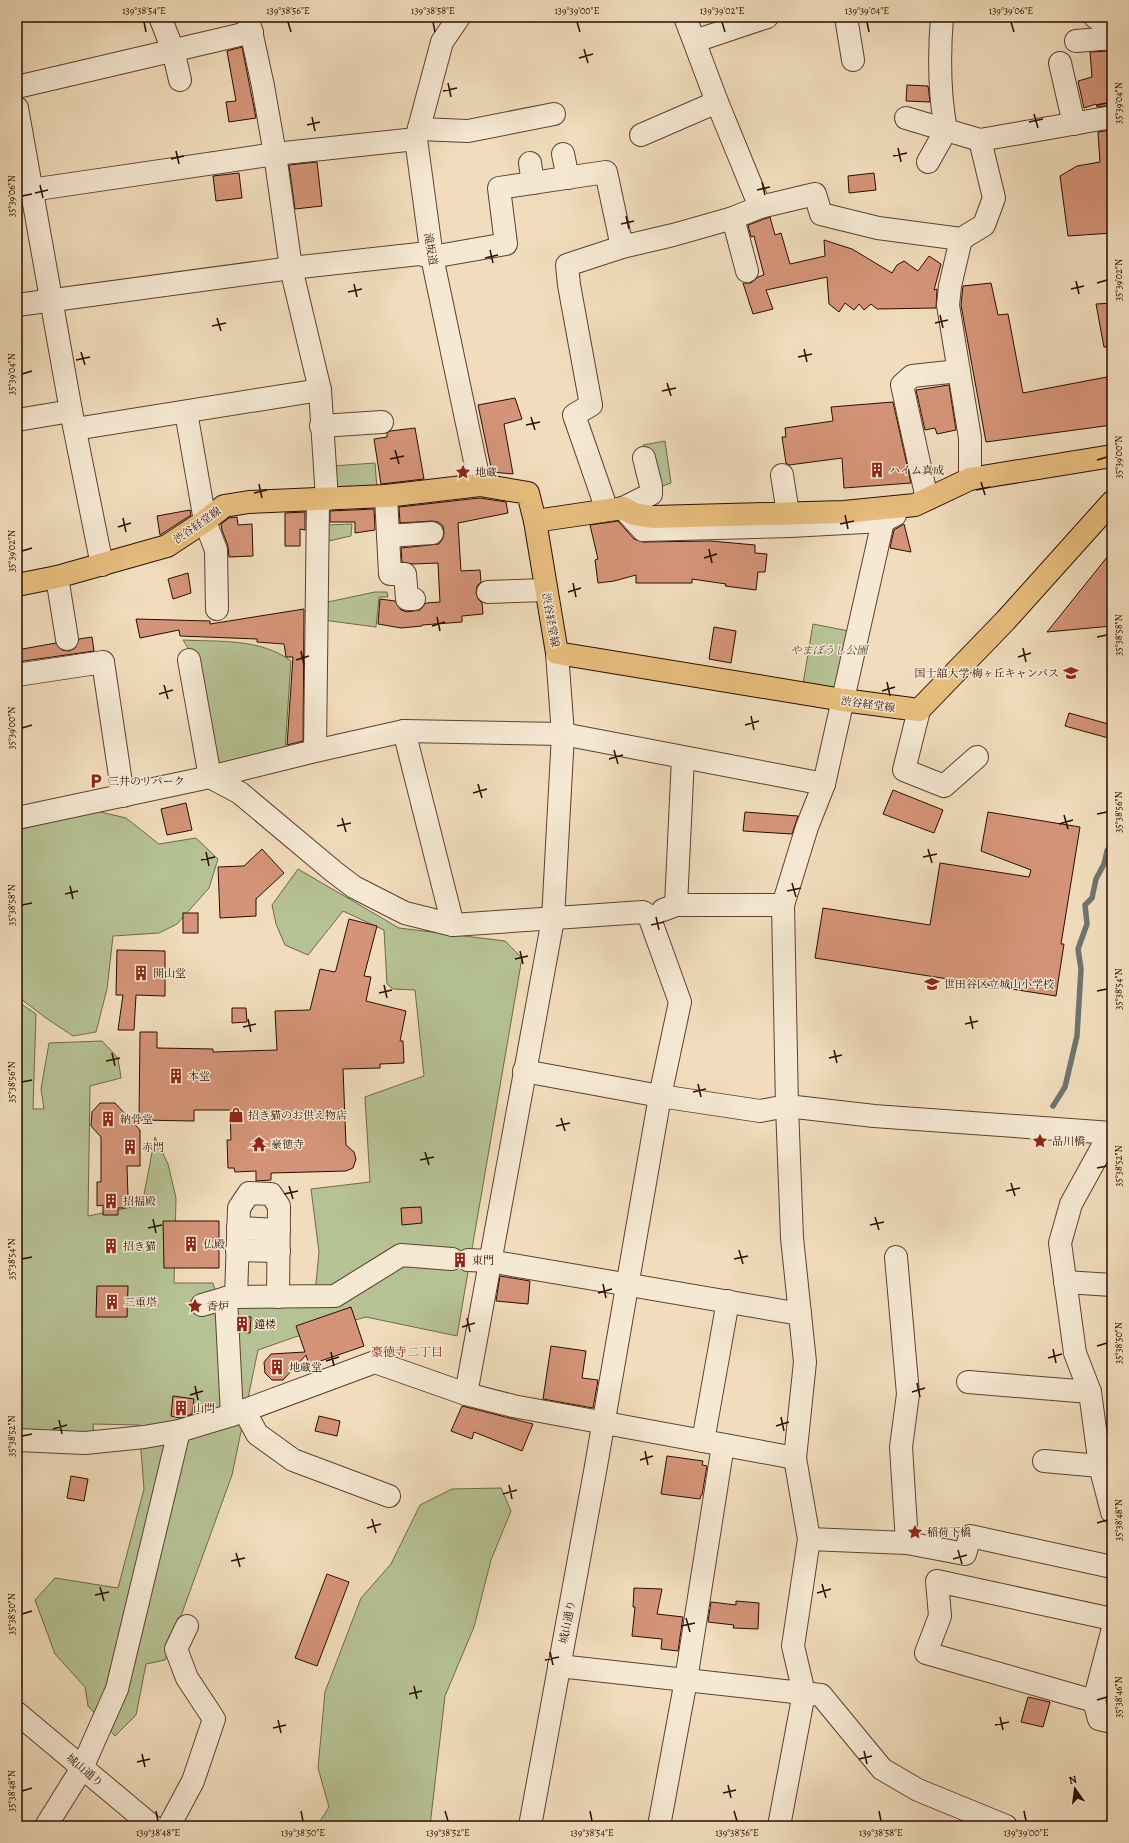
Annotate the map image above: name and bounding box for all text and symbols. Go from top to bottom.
text: 139°38'54"E [122,4,166,17]
text: 139°38'56"E [266,4,310,17]
text: 139°38'58"E [411,4,455,17]
text: 139°39'00"E [554,4,600,17]
text: 139°39'02"E [700,4,744,17]
text: 139°39'04"E [845,4,889,17]
text: 139°39'06"E [989,4,1033,17]
text: 35°39'04"N [1112,82,1125,124]
text: 35°39'06"N [5,175,18,217]
street label: 滝坂道 [420,232,441,267]
text: 35°39'02"N [1112,259,1125,301]
text: 35°39'04"N [5,353,18,395]
text: 35°39'00"N [1112,436,1125,478]
building icon: ハイム真成 [868,461,886,479]
place icon: 地蔵 [454,463,472,481]
place label: ハイム真成 [889,463,944,478]
place label: 地蔵 [475,465,497,480]
street label: 渋谷経堂線 [170,503,224,547]
text: 35°39'02"N [5,530,18,572]
street label: 渋谷経堂線 [538,592,563,648]
text: 35°38'58"N [1112,614,1125,656]
park label: やまぼうし公園 [791,643,869,658]
school or university icon: 国士舘大学 梅ヶ丘キャンパス [1062,664,1080,682]
place label: 国士舘大学 梅ヶ丘キャンパス [915,666,1059,681]
street label: 渋谷経堂線 [840,693,896,716]
text: 35°39'00"N [5,707,18,749]
parking icon: 三井のリパーク [87,772,105,790]
place label: 三井のリパーク [108,774,185,789]
text: 35°38'56"N [1112,791,1125,833]
text: 35°38'58"N [5,884,18,926]
building icon: 開山堂 [132,964,150,982]
place label: 開山堂 [153,966,186,981]
text: 35°38'54"N [1112,968,1125,1010]
school or university icon: 世田谷区立城山小学校 [923,975,941,993]
place label: 世田谷区立城山小学校 [944,977,1054,992]
text: 35°38'56"N [5,1061,18,1103]
building icon: 本堂 [167,1067,185,1085]
place label: 本堂 [188,1069,210,1084]
shop icon: 招き猫のお供え物店 [227,1106,245,1124]
place label: 招き猫のお供え物店 [248,1108,347,1123]
building icon: 納骨堂 [99,1110,117,1128]
place label: 納骨堂 [120,1112,153,1127]
place icon: 品川橋 [1031,1132,1049,1150]
place label: 品川橋 [1052,1134,1085,1149]
temple icon: 豪徳寺 [250,1135,268,1153]
place label: 豪徳寺 [271,1137,304,1152]
building icon: 赤門 [121,1138,139,1156]
place label: 赤門 [142,1140,164,1155]
text: 35°38'52"N [1112,1145,1125,1187]
building icon: 招福殿 [102,1192,120,1210]
place label: 招福殿 [123,1194,156,1209]
building icon: 仏殿 [182,1235,200,1253]
building icon: 招き猫 [102,1237,120,1255]
place label: 仏殿 [203,1237,225,1252]
text: 35°38'54"N [5,1238,18,1280]
place label: 招き猫 [123,1239,156,1254]
building icon: 東門 [451,1251,469,1269]
place label: 東門 [472,1253,494,1268]
building icon: 三重塔 [103,1293,121,1311]
place label: 三重塔 [124,1295,157,1310]
place icon: 香炉 [186,1297,204,1315]
place label: 香炉 [207,1299,229,1314]
building icon: 鐘楼 [233,1315,251,1333]
place label: 鐘楼 [254,1317,276,1332]
text: 35°38'50"N [1112,1322,1125,1364]
district label: 豪徳寺二丁目 [371,1344,443,1360]
building icon: 地蔵堂 [268,1358,286,1376]
place label: 地蔵堂 [289,1360,322,1375]
building icon: 山門 [172,1399,190,1417]
place label: 山門 [193,1401,215,1416]
text: 35°38'52"N [5,1415,18,1457]
text: 35°38'48"N [1112,1499,1125,1541]
place icon: 稲荷下橋 [906,1523,924,1541]
place label: 稲荷下橋 [927,1525,971,1540]
text: 35°38'50"N [5,1593,18,1635]
street label: 城山通り [556,1599,579,1645]
text: 35°38'46"N [1112,1676,1125,1718]
street label: 城山通り [63,1750,106,1790]
north arrow [1055,1769,1095,1809]
text: 35°38'48"N [5,1770,18,1812]
text: N [1067,1772,1078,1788]
text: 139°38'48"E [136,1826,180,1839]
text: 139°38'50"E [281,1826,325,1839]
text: 139°38'52"E [426,1826,470,1839]
text: 139°38'54"E [570,1826,614,1839]
text: 139°38'56"E [715,1826,759,1839]
text: 139°38'58"E [859,1826,903,1839]
text: 139°39'00"E [1003,1826,1049,1839]

